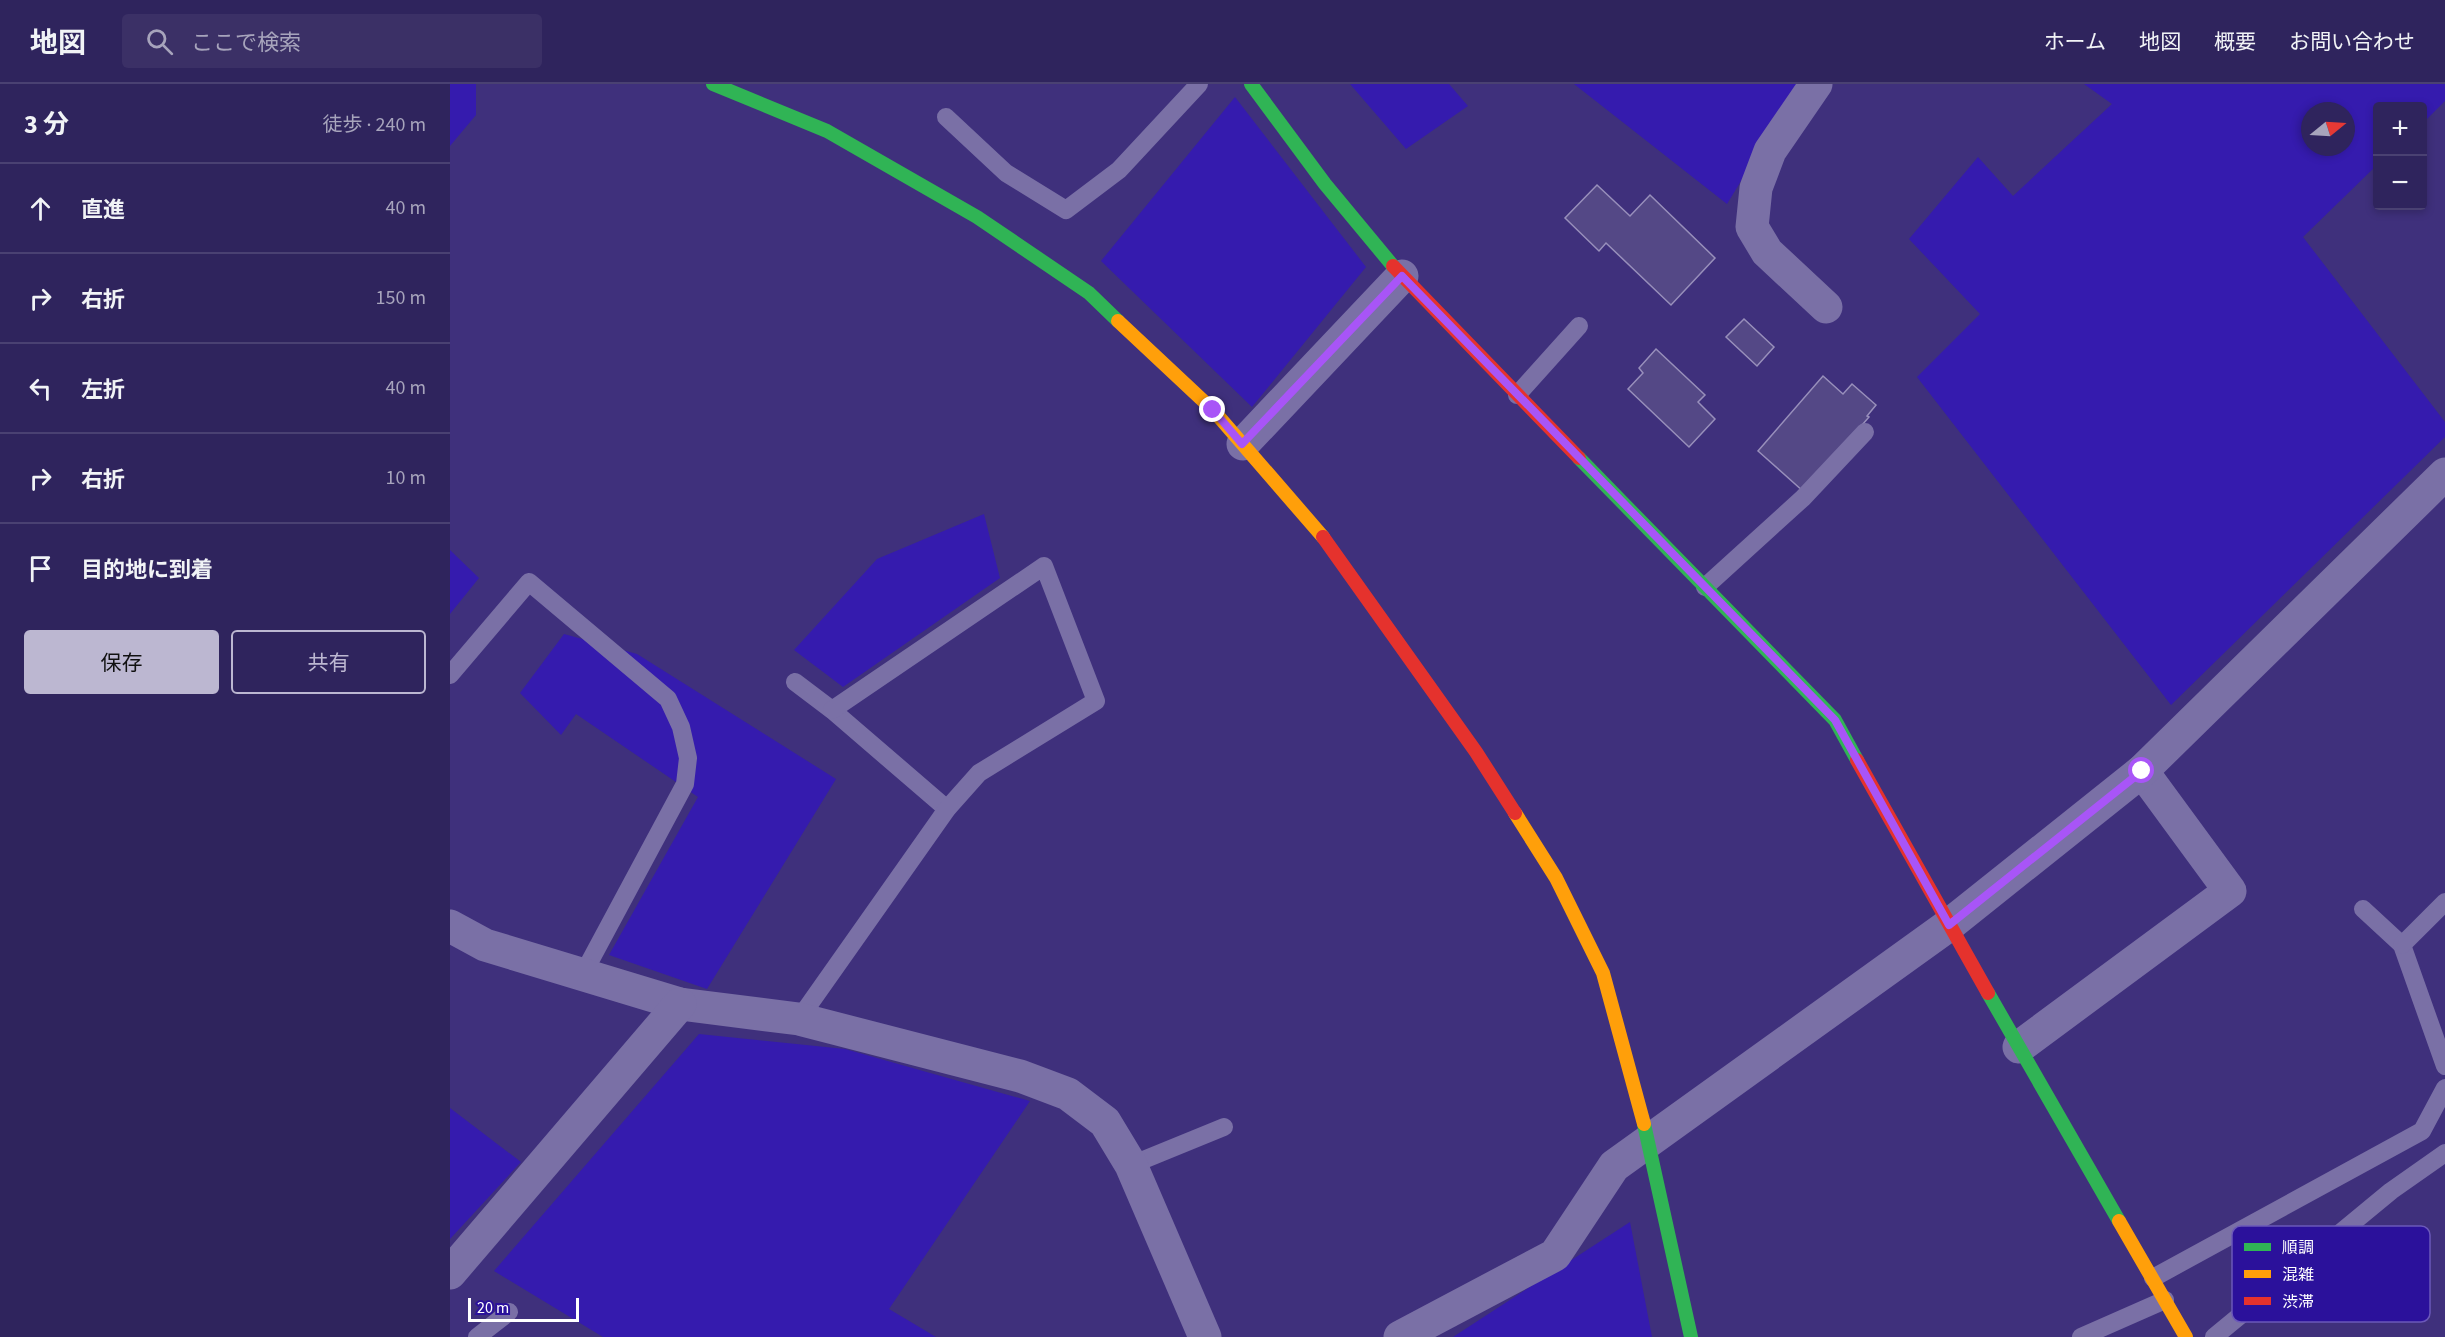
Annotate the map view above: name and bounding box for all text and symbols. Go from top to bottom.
search box [122,14,542,68]
text: 地図 [30,23,86,63]
icon: search [143,25,176,58]
text: ここで検索 [191,27,301,59]
text: ホーム [2044,27,2106,57]
text: 地図 [2139,27,2181,57]
text: 概要 [2214,27,2256,57]
text: お問い合わせ [2289,27,2415,57]
north arrow [2301,102,2355,156]
map controls [2373,102,2427,210]
button: + [2373,102,2427,156]
text: 3 分 [24,106,69,143]
text: 徒歩 · 240 m [323,111,426,139]
button: − [2373,156,2427,210]
icon: ahead [24,192,57,225]
text: 直進 [81,194,125,226]
text: 40 m [386,194,426,222]
icon: right [24,282,57,315]
text: 右折 [81,284,125,316]
text: 150 m [376,284,426,312]
icon: left [24,372,57,405]
text: 左折 [81,374,125,406]
text: 40 m [386,374,426,402]
route end [1199,396,1225,422]
icon: right [24,462,57,495]
text: 右折 [81,464,125,496]
text: 10 m [386,464,426,492]
icon: arrive [24,552,57,585]
text: 目的地に到着 [81,554,213,586]
button: 保存 [24,630,219,694]
button: 共有 [231,630,426,694]
route start [2128,757,2154,783]
legend [2232,1226,2430,1322]
text: 順調 [2282,1237,2314,1259]
text: 混雑 [2282,1264,2314,1286]
text: 渋滞 [2282,1291,2314,1313]
scale bar [468,1295,579,1322]
text: 20 m [477,1297,509,1319]

